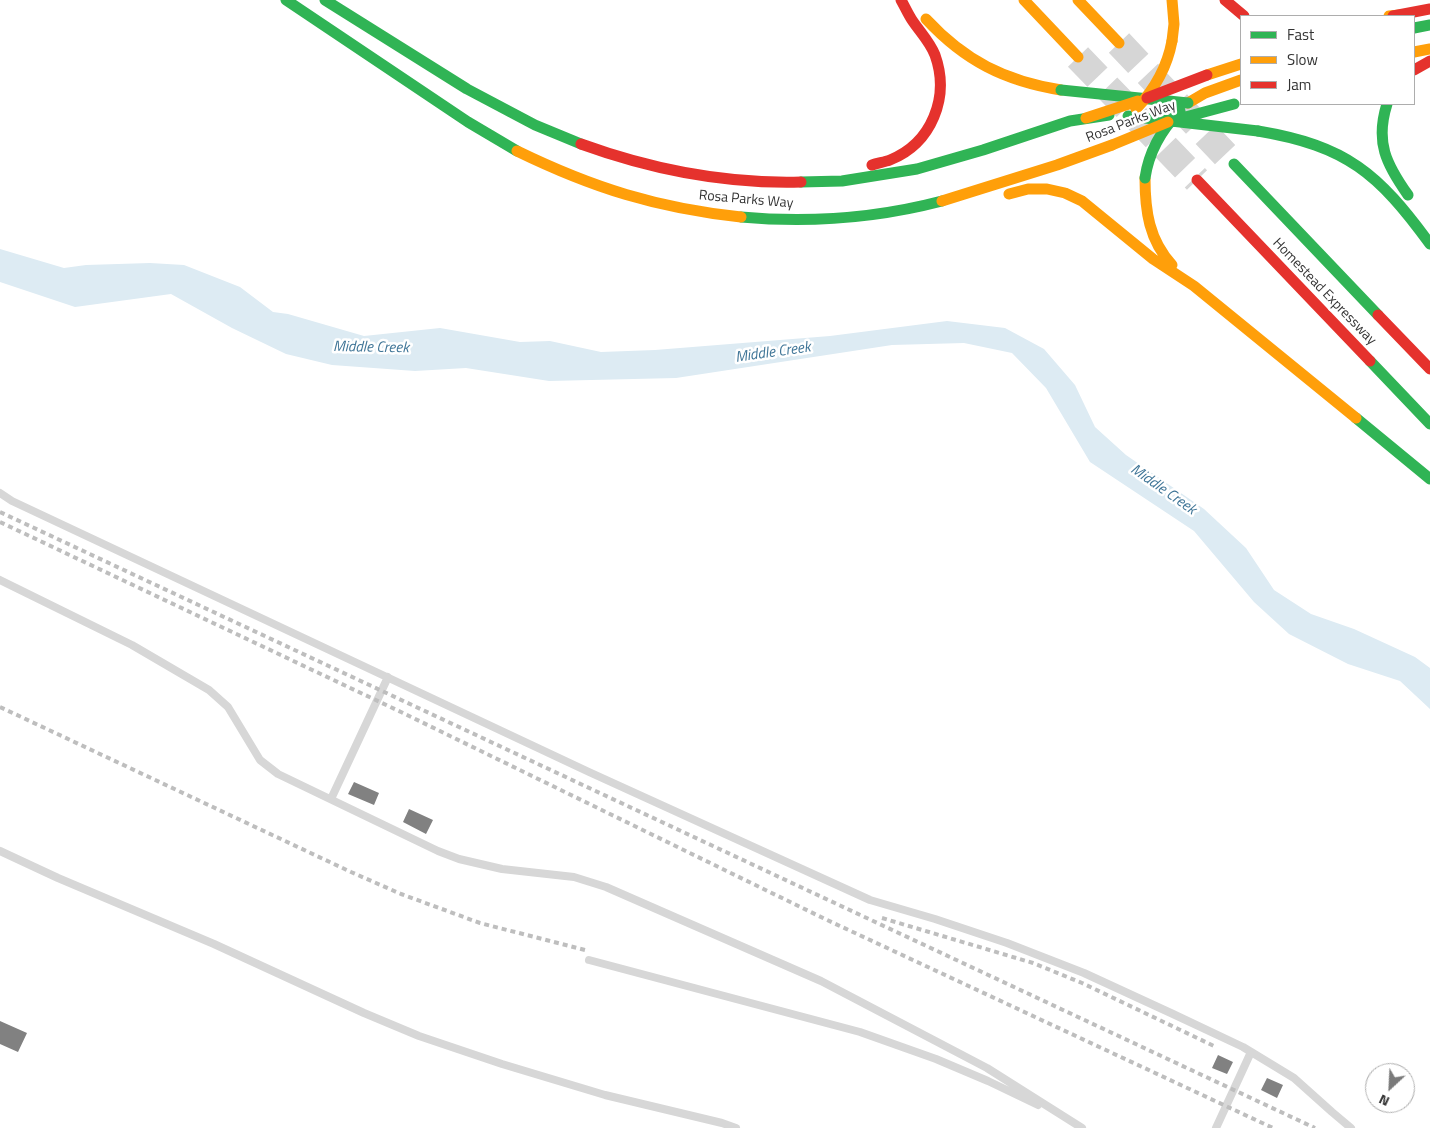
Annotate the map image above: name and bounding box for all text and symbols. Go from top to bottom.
legend [1240,15,1415,105]
text: Fast [1287,23,1314,46]
text: Slow [1287,48,1318,71]
text: Jam [1287,73,1311,96]
street label: Rosa Parks Way [1084,97,1178,147]
street label: Rosa Parks Way [698,188,794,212]
street label: Homestead Expressway [1269,235,1379,349]
water label: Middle Creek [333,338,409,358]
water label: Middle Creek [734,339,812,367]
water label: Middle Creek [1127,461,1199,519]
north arrow [1365,1063,1415,1113]
text: N [1375,1090,1393,1113]

